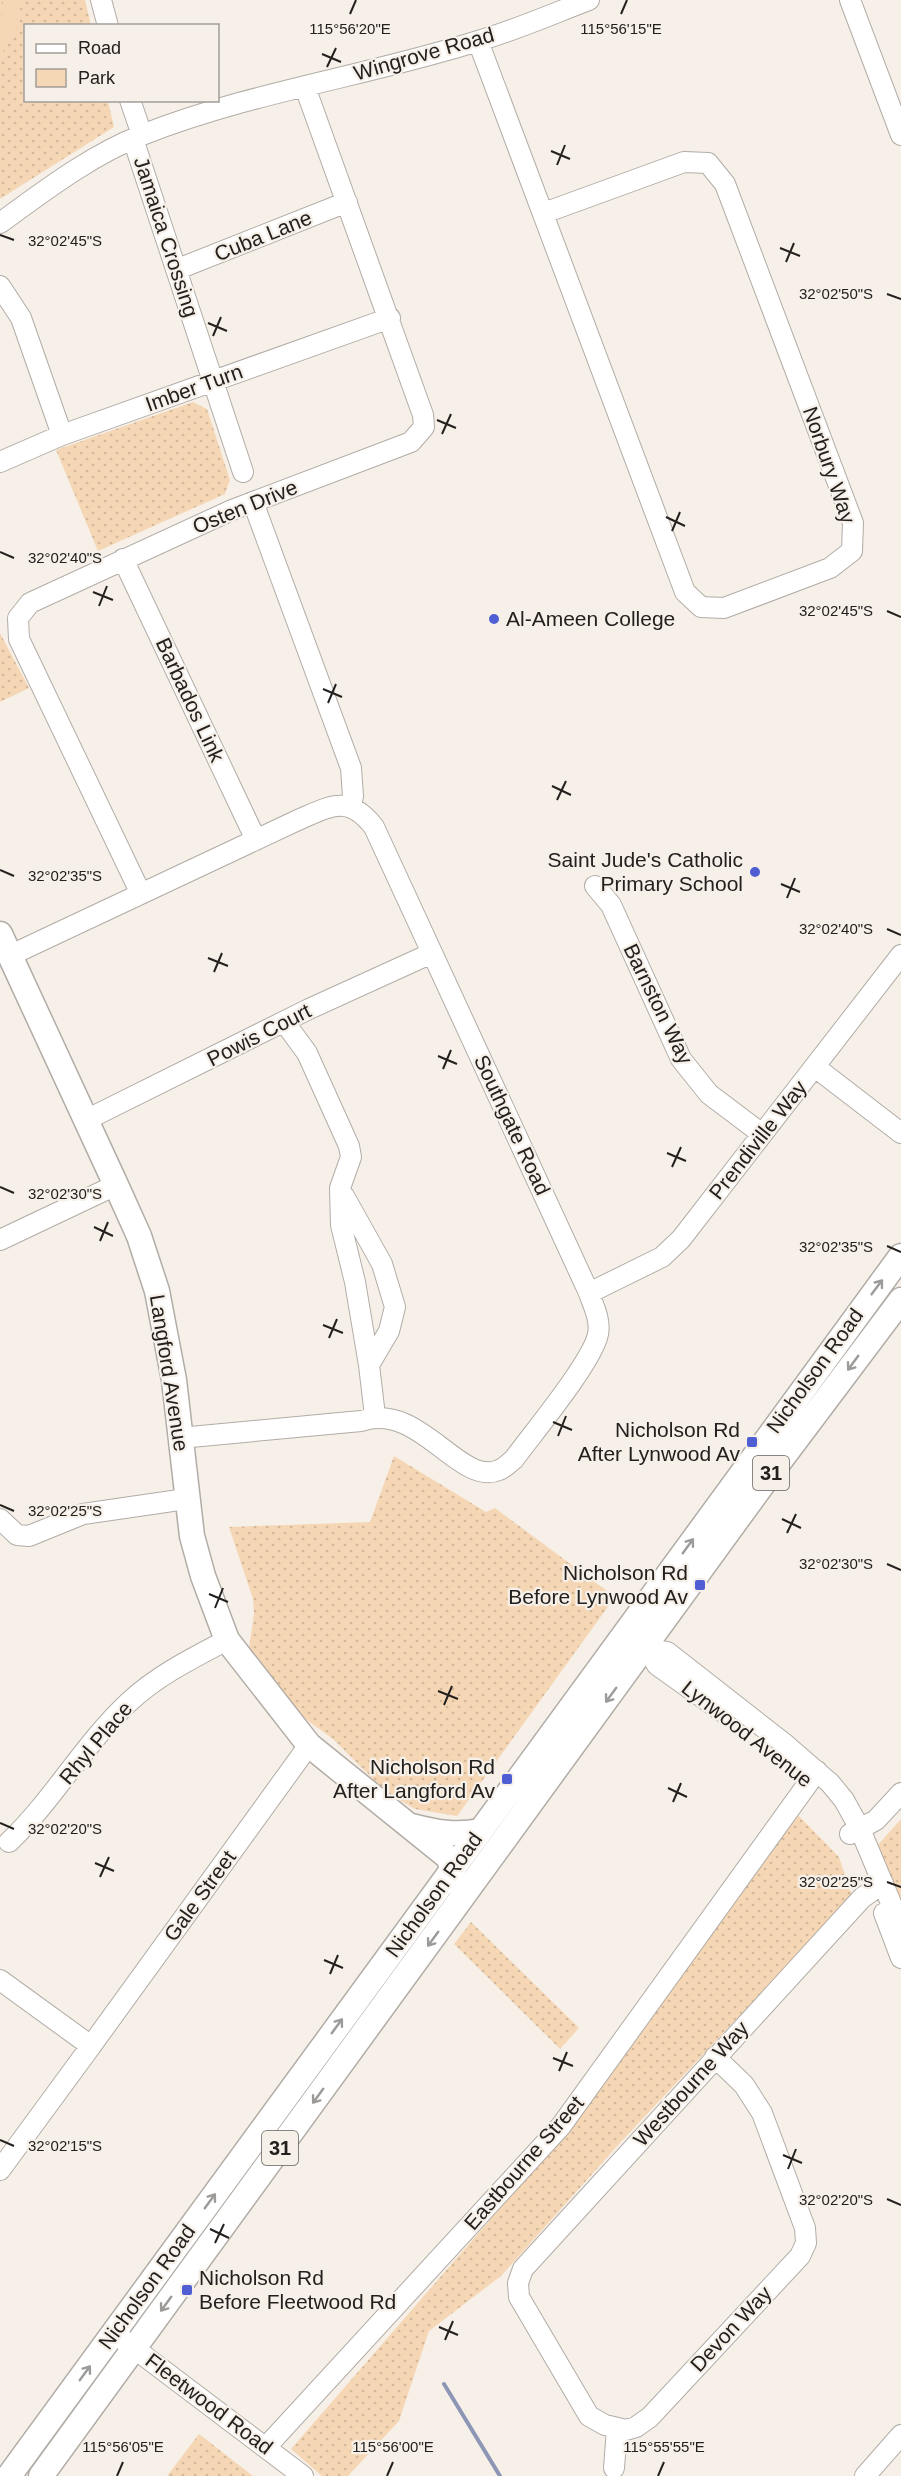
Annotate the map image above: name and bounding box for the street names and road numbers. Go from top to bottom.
street label: Wingrove Road [351,23,497,85]
street label: Jamaica Crossing [130,154,203,320]
street label: Cuba Lane [211,206,315,265]
street label: Imber Turn [142,359,245,416]
street label: Norbury Way [799,404,860,527]
street label: Osten Drive [189,475,301,538]
street label: Barbados Link [152,634,229,766]
street label: Barnston Way [619,940,698,1068]
street label: Powis Court [203,999,315,1070]
street label: Southgate Road [470,1051,555,1198]
street label: Prendiville Way [704,1076,811,1203]
street label: Langford Avenue [146,1293,193,1453]
street label: Nicholson Road [762,1304,867,1437]
road number: 31 [753,1456,789,1490]
street label: Lynwood Avenue [678,1676,817,1792]
street label: Rhyl Place [55,1697,137,1789]
street label: Nicholson Road [381,1828,486,1961]
street label: Gale Street [159,1846,240,1945]
street label: Westbourne Way [629,2016,753,2151]
street label: Eastbourne Street [459,2091,588,2234]
road number: 31 [262,2131,298,2165]
street label: Nicholson Road [94,2220,199,2353]
street label: Devon Way [685,2281,776,2376]
street label: Fleetwood Road [141,2348,277,2459]

